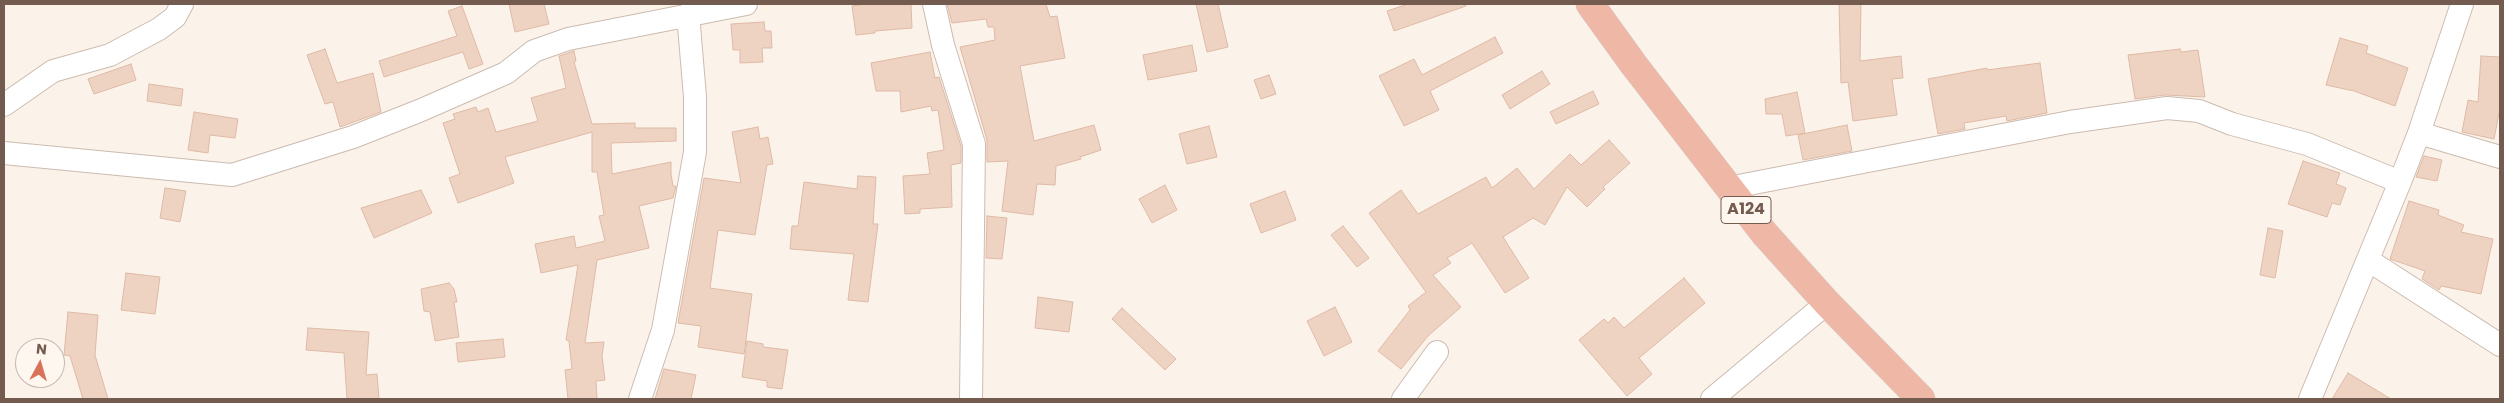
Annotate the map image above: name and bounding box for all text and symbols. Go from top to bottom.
road number: A124 [1721,196,1771,224]
north arrow [15,338,65,388]
text: N [35,339,48,360]

